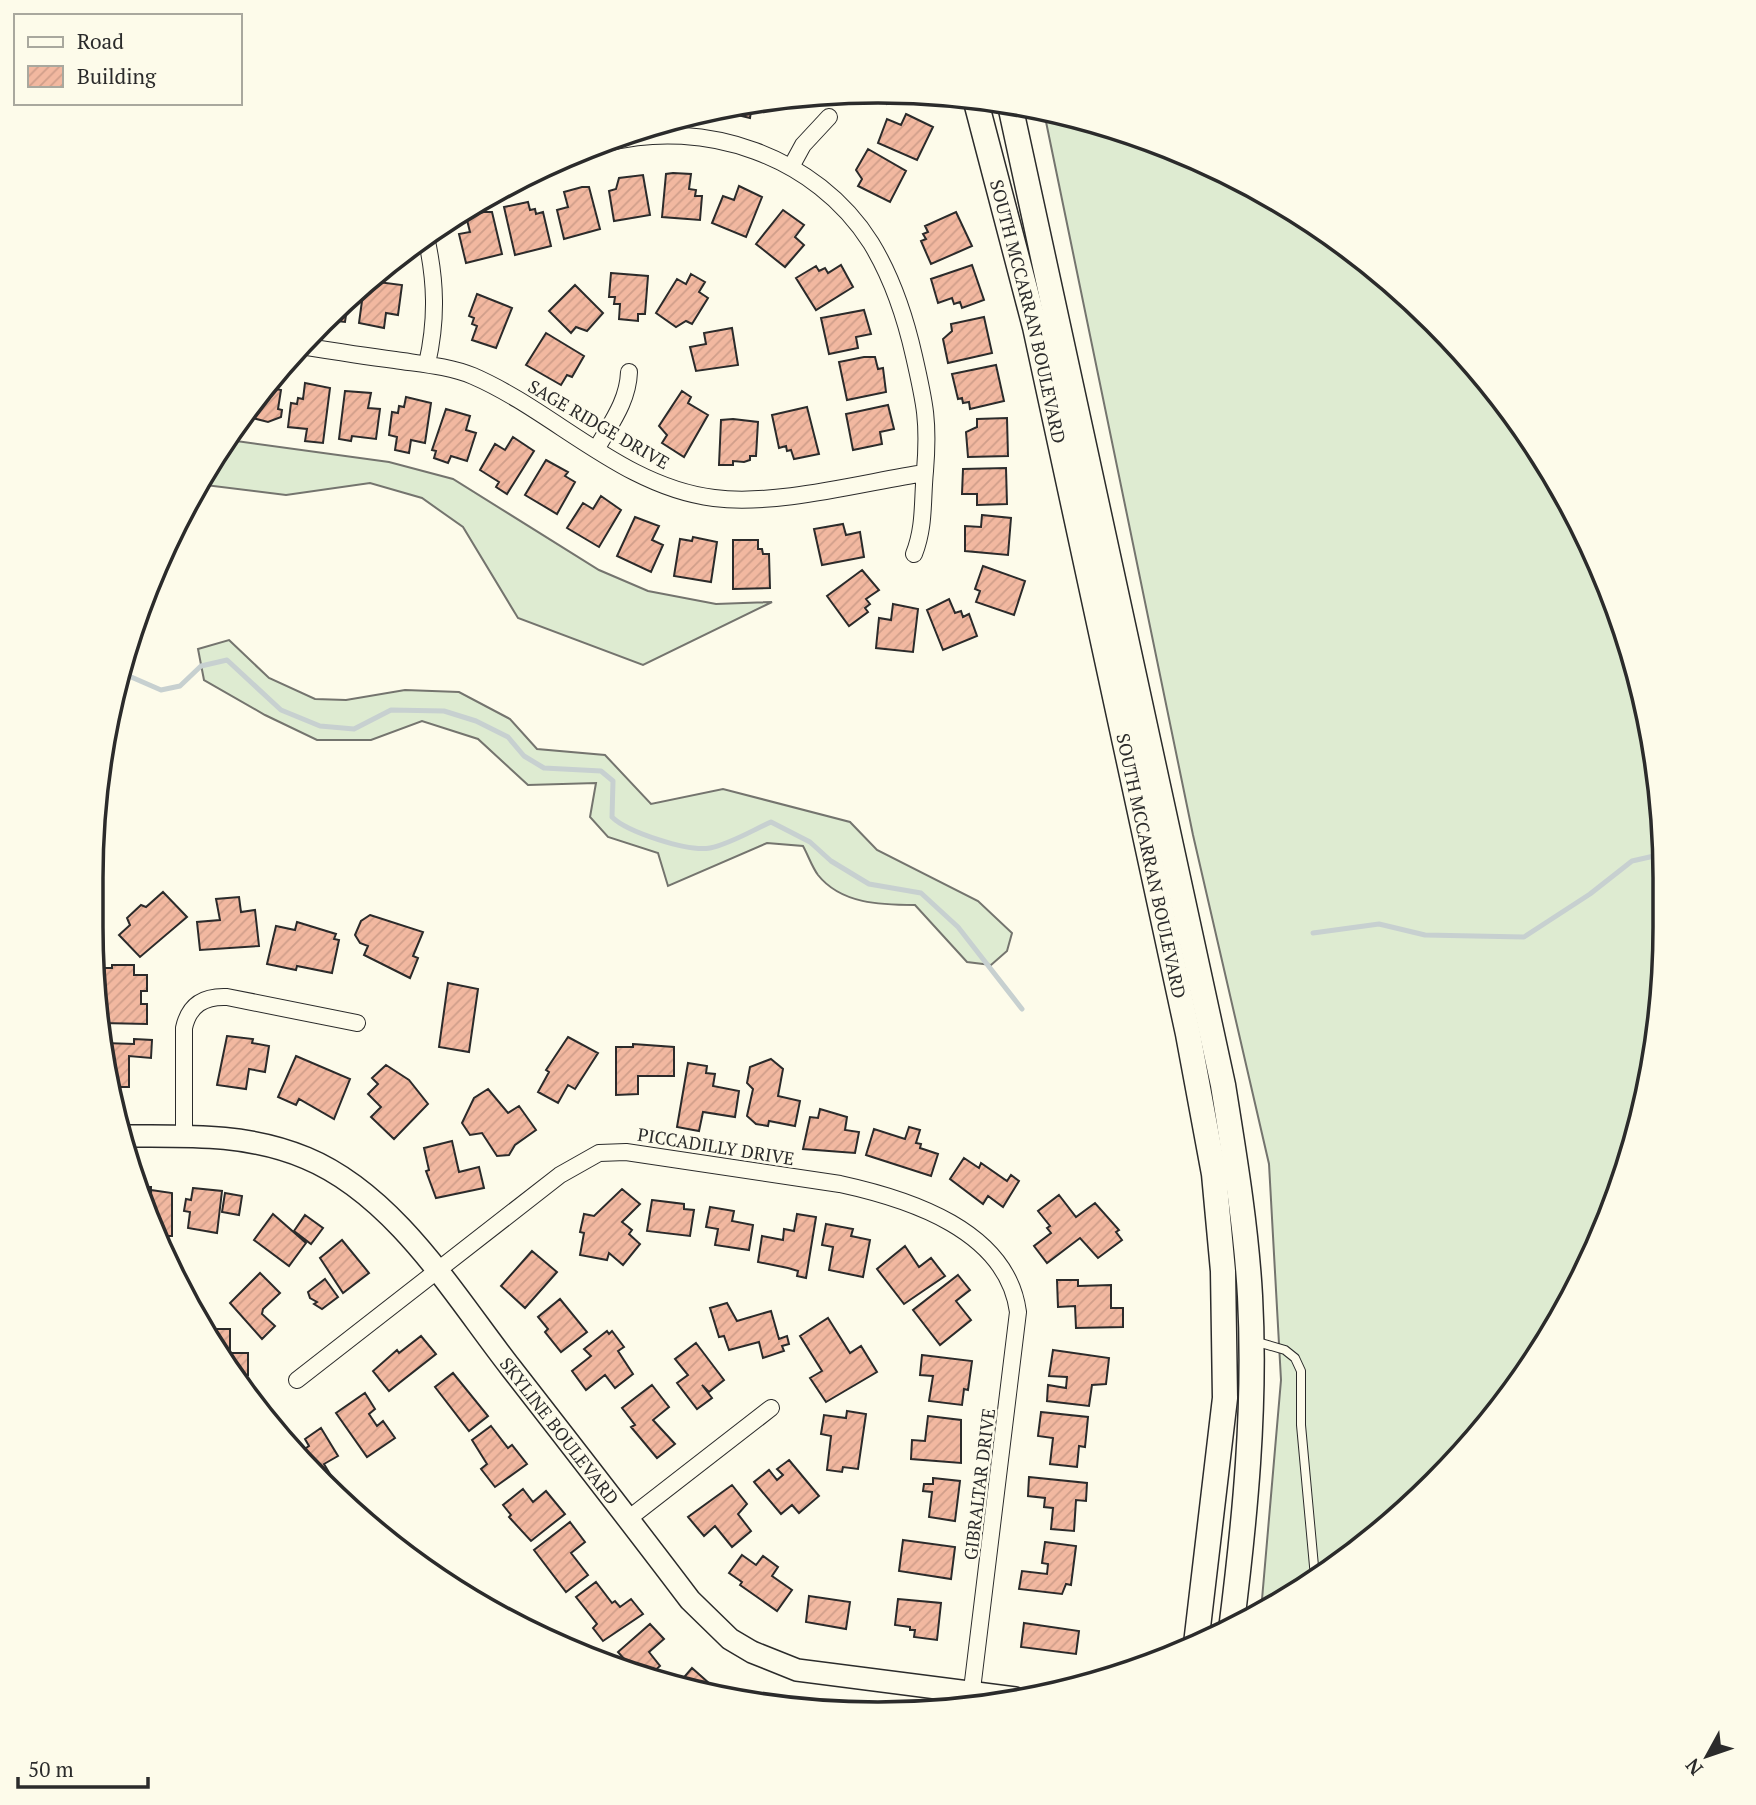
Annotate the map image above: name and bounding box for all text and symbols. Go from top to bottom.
legend [14,14,242,105]
text: Road [77,27,124,55]
text: Building [77,62,157,90]
street label: SOUTH MCCARRAN BOULEVARD [985,177,1072,445]
street label: SAGE RIDGE DRIVE [524,374,674,474]
street label: SOUTH MCCARRAN BOULEVARD [1111,731,1192,1001]
street label: PICCADILLY DRIVE [636,1122,796,1170]
street label: SKYLINE BOULEVARD [495,1352,625,1509]
street label: GIBRALTAR DRIVE [958,1407,1000,1561]
north arrow [1672,1721,1742,1791]
scale bar [18,1745,147,1789]
text: N [1679,1753,1708,1781]
text: 50 m [28,1755,74,1783]

